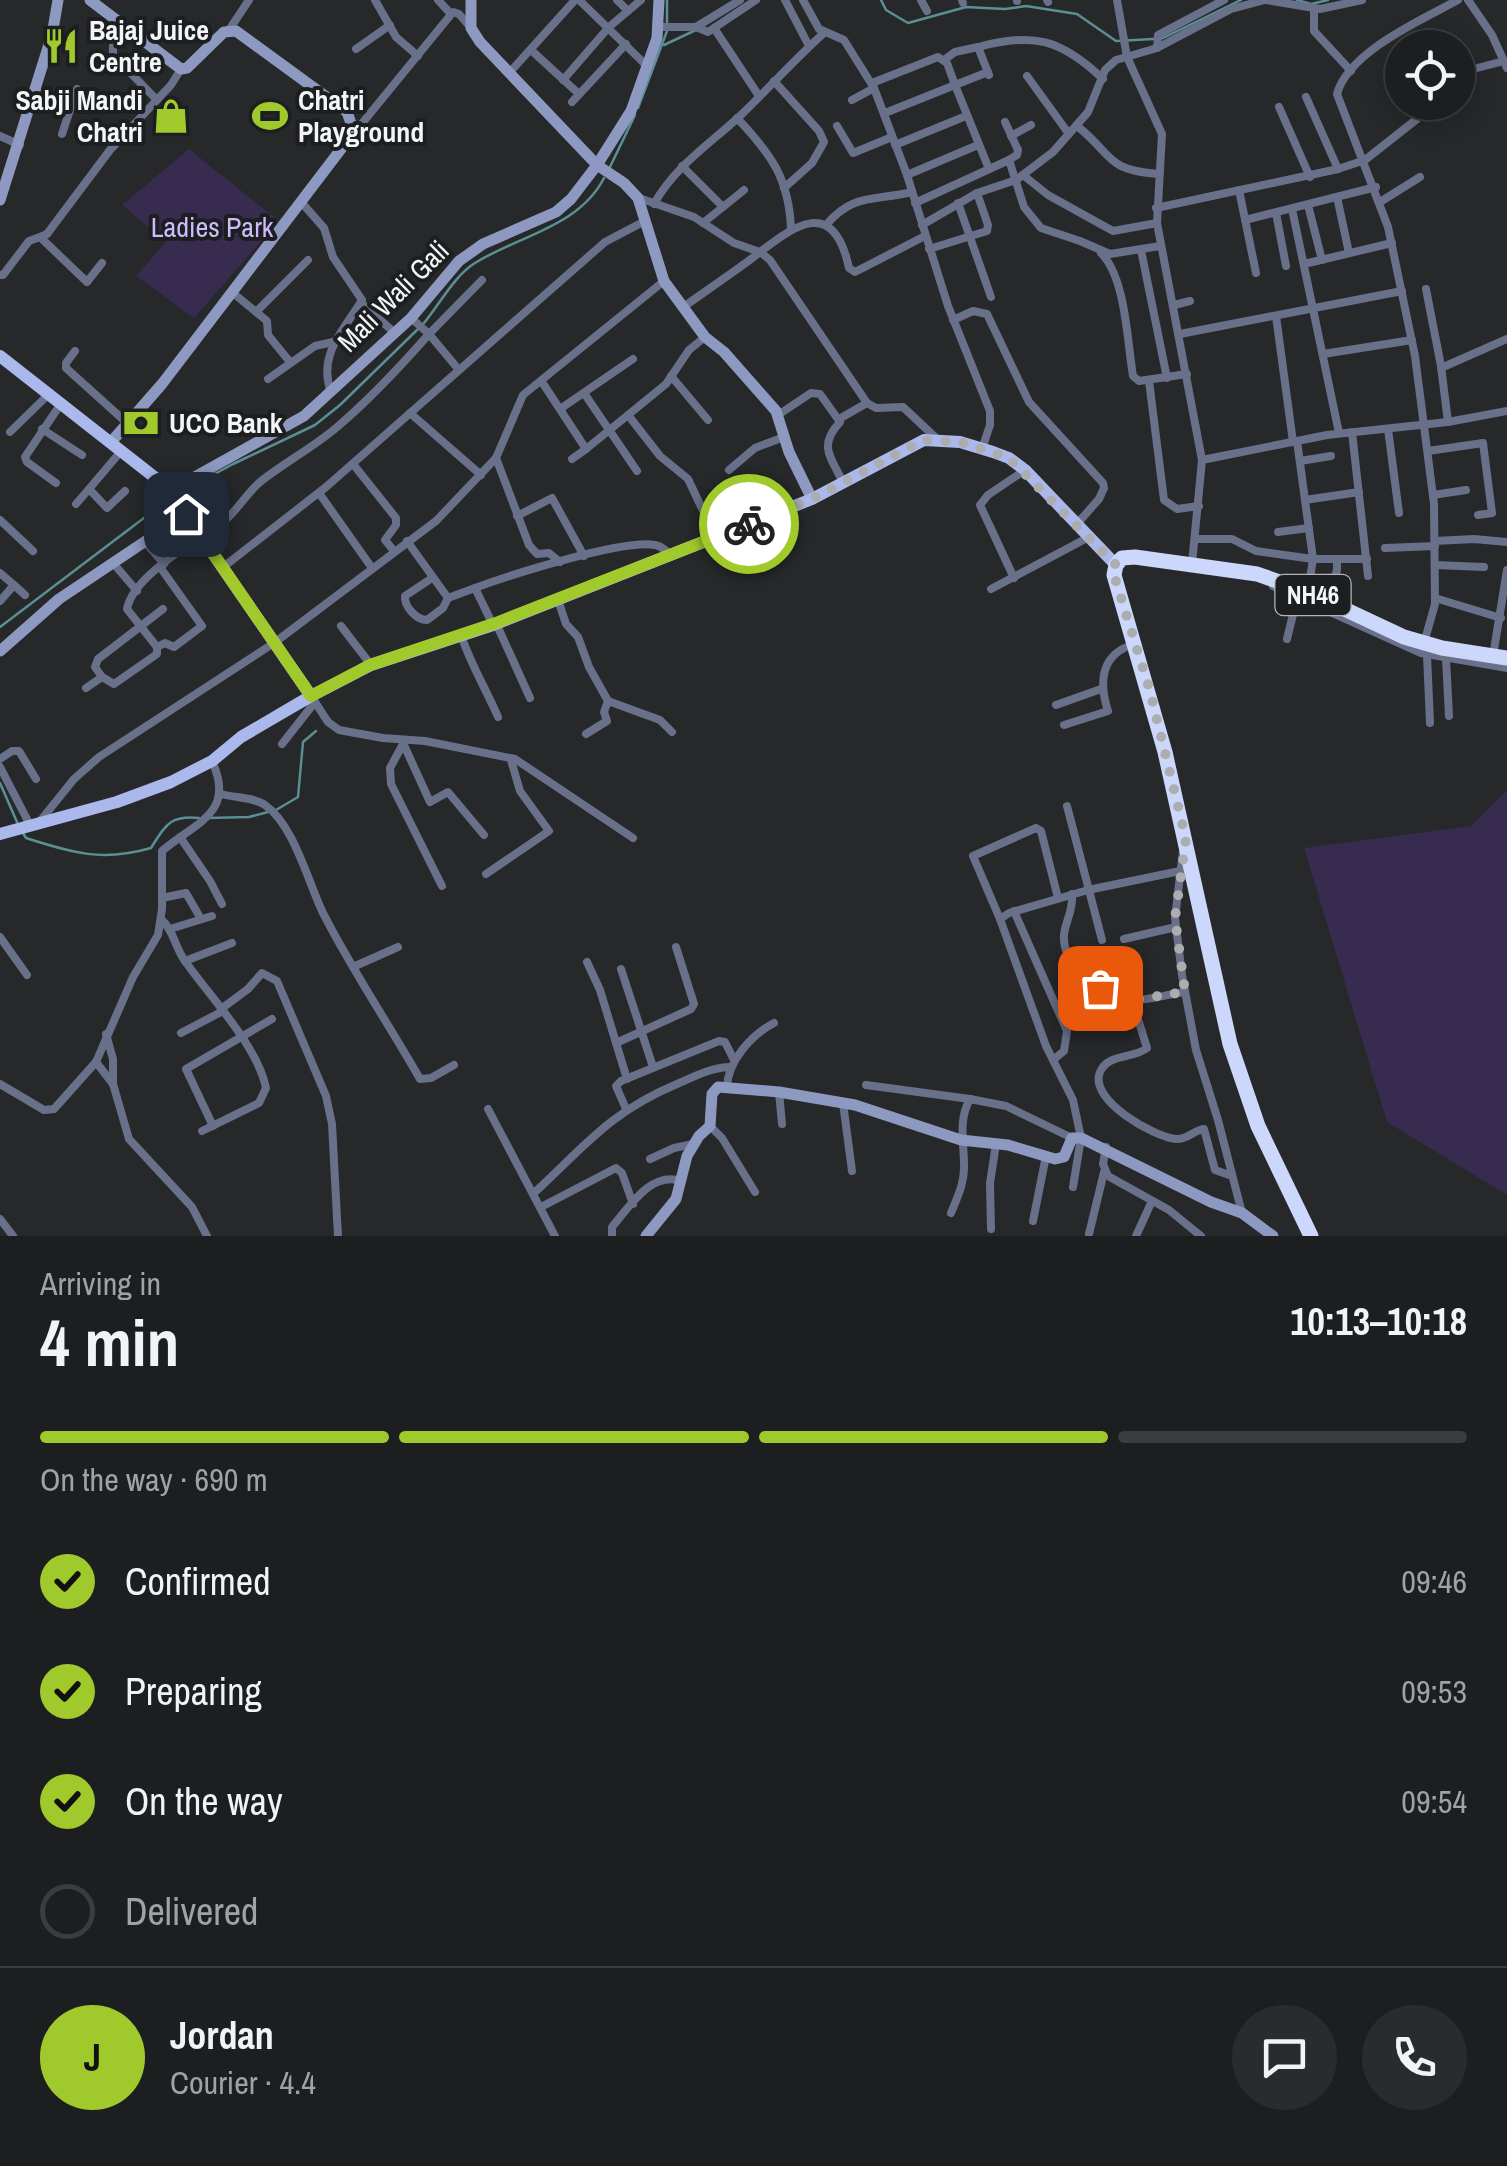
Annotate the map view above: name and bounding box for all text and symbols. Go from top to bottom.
place label: Bajaj Juice Centre [89,11,209,81]
restaurant icon: Bajaj Juice Centre [42,27,80,65]
map controls [1385,30,1475,120]
button: locate [1385,30,1475,120]
place label: Sabji Mandi Chatri [15,81,143,151]
place label: Chatri Playground [298,81,424,151]
shop icon: Sabji Mandi Chatri [152,97,190,135]
sports icon: Chatri Playground [251,97,289,135]
park label: Ladies Park [151,208,274,246]
street label: Mali Wali Gali [329,232,457,360]
bank icon: UCO Bank [122,404,160,442]
place label: UCO Bank [169,404,283,442]
pin [144,472,229,557]
courier [699,474,799,574]
icon: home [159,487,214,542]
icon: bike [722,497,777,552]
road number: NH46 [1276,575,1350,615]
pin [1058,946,1143,1031]
icon: bag [1073,961,1128,1016]
text: Arriving in [40,1262,161,1305]
text: 10:13–10:18 [1290,1296,1467,1347]
text: 4 min [40,1299,179,1386]
text: On the way · 690 m [40,1458,268,1501]
icon: check [40,1554,95,1609]
text: Confirmed [125,1556,270,1607]
text: 09:46 [1401,1560,1467,1603]
icon: check [40,1664,95,1719]
text: Preparing [125,1666,262,1717]
text: 09:53 [1401,1670,1467,1713]
icon: check [40,1774,95,1829]
text: On the way [125,1776,283,1827]
text: 09:54 [1401,1780,1467,1823]
text: Delivered [125,1886,258,1937]
button: chat [1232,2005,1337,2110]
button: phone [1362,2005,1467,2110]
text: Jordan [170,2010,274,2061]
text: J [84,2032,101,2083]
text: Courier · 4.4 [170,2061,316,2104]

